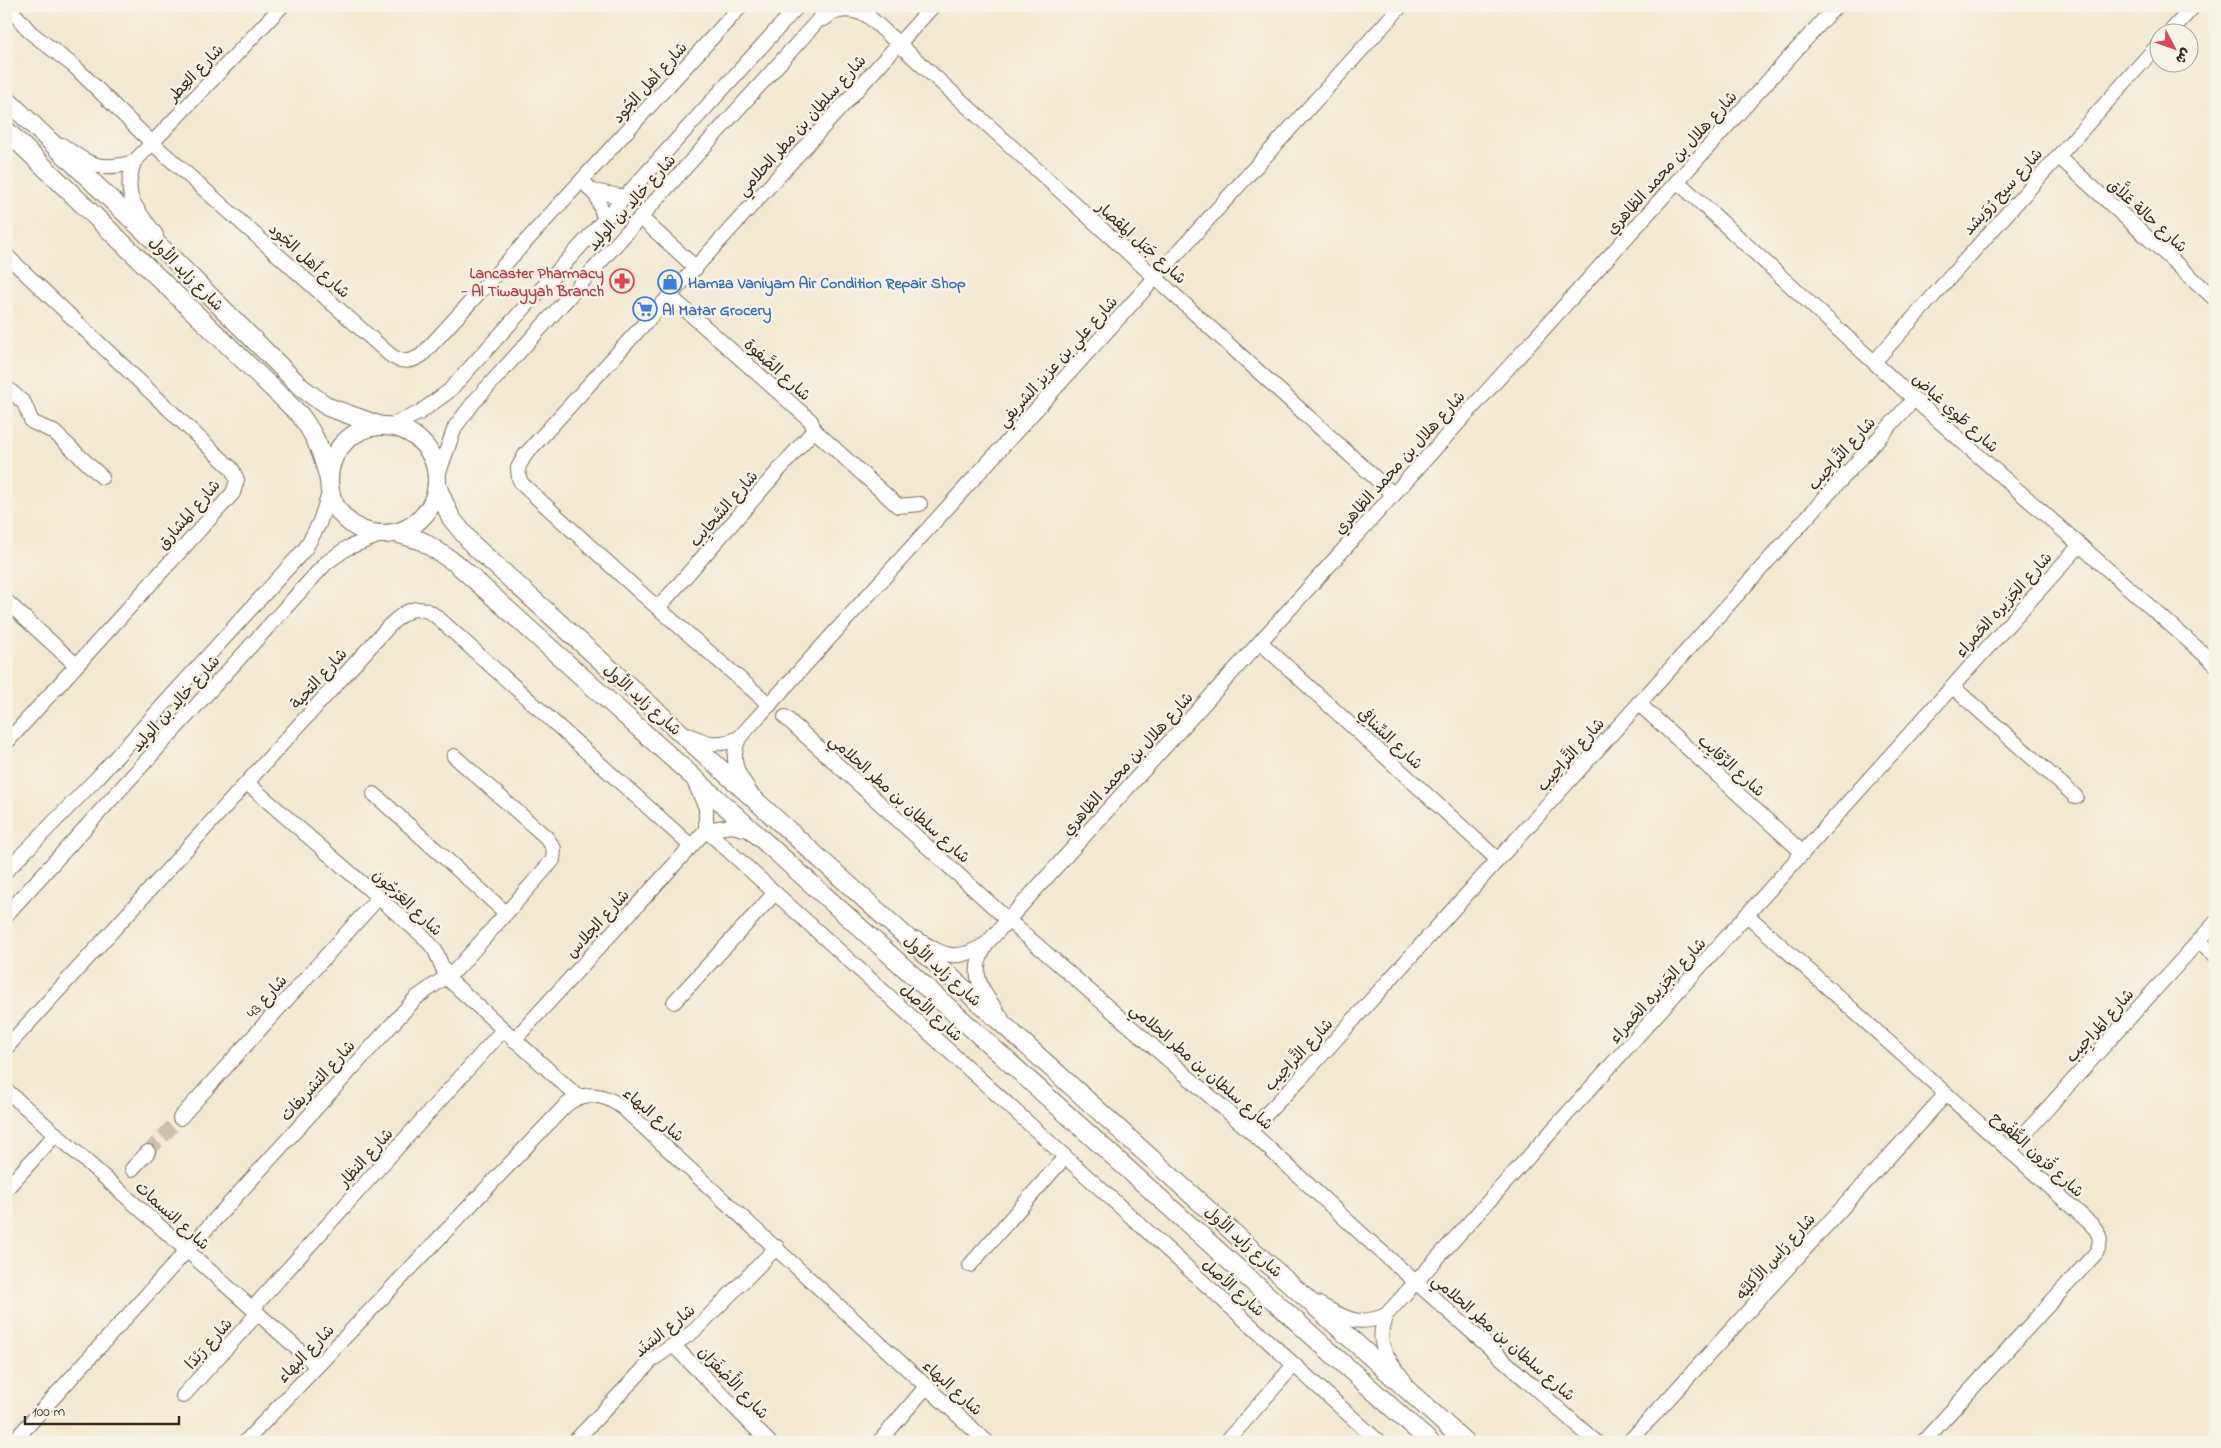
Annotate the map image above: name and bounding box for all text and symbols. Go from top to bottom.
north arrow [2148,22,2198,72]
street label: شارع أهل الجُود [607,37,694,129]
street label: شارع العِطر [161,39,230,109]
text: ش [2170,43,2196,68]
street label: شارع سلطان بن مطر الحلامي [732,50,873,203]
street label: شارع هلال بن محمد الظاهري [1601,86,1744,241]
street label: شارع سيح رُوَيشد [1958,143,2049,241]
street label: شارع خالِد بن الوليد [583,150,682,257]
street label: شارع حالة عَلاَّق [2101,172,2194,259]
street label: شارع جَبَل المِقصار [1089,195,1191,291]
street label: شارع أهل الجُود [263,218,355,305]
street label: شارع زايد الأول [143,231,229,317]
place label: Lancaster Pharmacy - Al Tiwayyah Branch [460,262,604,305]
pharmacy icon: Lancaster Pharmacy - Al Tiwayyah Branch [609,268,635,294]
shop icon: Hamza Vaniyam Air Condition Repair Shop [657,269,683,295]
place label: Hamza Vaniyam Air Condition Repair Shop [688,272,966,297]
street label: شارع علي بن عزيز الشريفي [993,291,1125,434]
supermarket icon: Al Matar Grocery [632,296,658,322]
place label: Al Matar Grocery [662,299,771,324]
street label: شارع الصَّفوة [738,334,816,407]
street label: شارع طَوِي غياض [1906,368,2003,459]
street label: شارع هلال بن محمد الظاهري [1329,386,1472,541]
street label: شارع التَّراحِيب [1803,412,1882,497]
street label: شارع السَّحايِب [684,466,765,553]
street label: شارع المشارق [152,475,227,556]
street label: شارع الجَزيره الحَمراء [1950,547,2059,664]
street label: شارع التحية [285,643,354,715]
street label: شارع خالِد بن الوليد [127,651,226,758]
street label: شارع زايد الأول [597,659,686,742]
street label: شارع هلال بن محمد الظاهري [1057,687,1200,842]
street label: شارع السِّنافِي [1352,703,1428,776]
street label: شارع التَّراحِيب [1532,713,1611,798]
street label: شارع سلطان بن مطر الحلامي [822,729,975,870]
street label: شارع الرِّقايِب [1692,730,1770,803]
street label: شارع العَرْجُون [366,864,447,943]
street label: شارع الجلاس [561,885,636,964]
street label: شارع زايد الأول [897,930,986,1013]
street label: شارع الجَزيره الحَمراء [1604,933,1713,1050]
street label: شارع 43 [241,970,294,1025]
street label: شارع الأصل [894,979,967,1048]
street label: شارع المَراجِيب [2060,984,2140,1069]
street label: شارع سلطان بن مطر الحلامي [1123,998,1278,1137]
street label: شارع التَّراحِيب [1259,1014,1340,1097]
street label: شارع التشريفات [275,1035,362,1127]
street label: شارع البهاء [617,1083,689,1148]
street label: شارع قُرُون الطُّفُوح [1985,1106,2089,1204]
street label: شارع النظار [332,1123,400,1195]
street label: شارع النسمات [129,1176,214,1257]
street label: شارع زايد الأول [1198,1201,1287,1284]
street label: شارع رَاس الأكليَّه [1731,1209,1822,1306]
street label: شارع الأصل [1196,1254,1269,1323]
street label: شارع سلطان بن مطر الحلامي [1425,1269,1580,1408]
street label: شارع السَنَد [629,1299,701,1364]
street label: شارع رَبْدَا [180,1313,239,1375]
street label: شارع البهاء [272,1319,341,1389]
street label: شارع الأَصْفَرَان [691,1339,776,1425]
street label: شارع البهاء [916,1355,987,1422]
scale bar [25,1393,179,1425]
text: 100 m [32,1401,65,1423]

